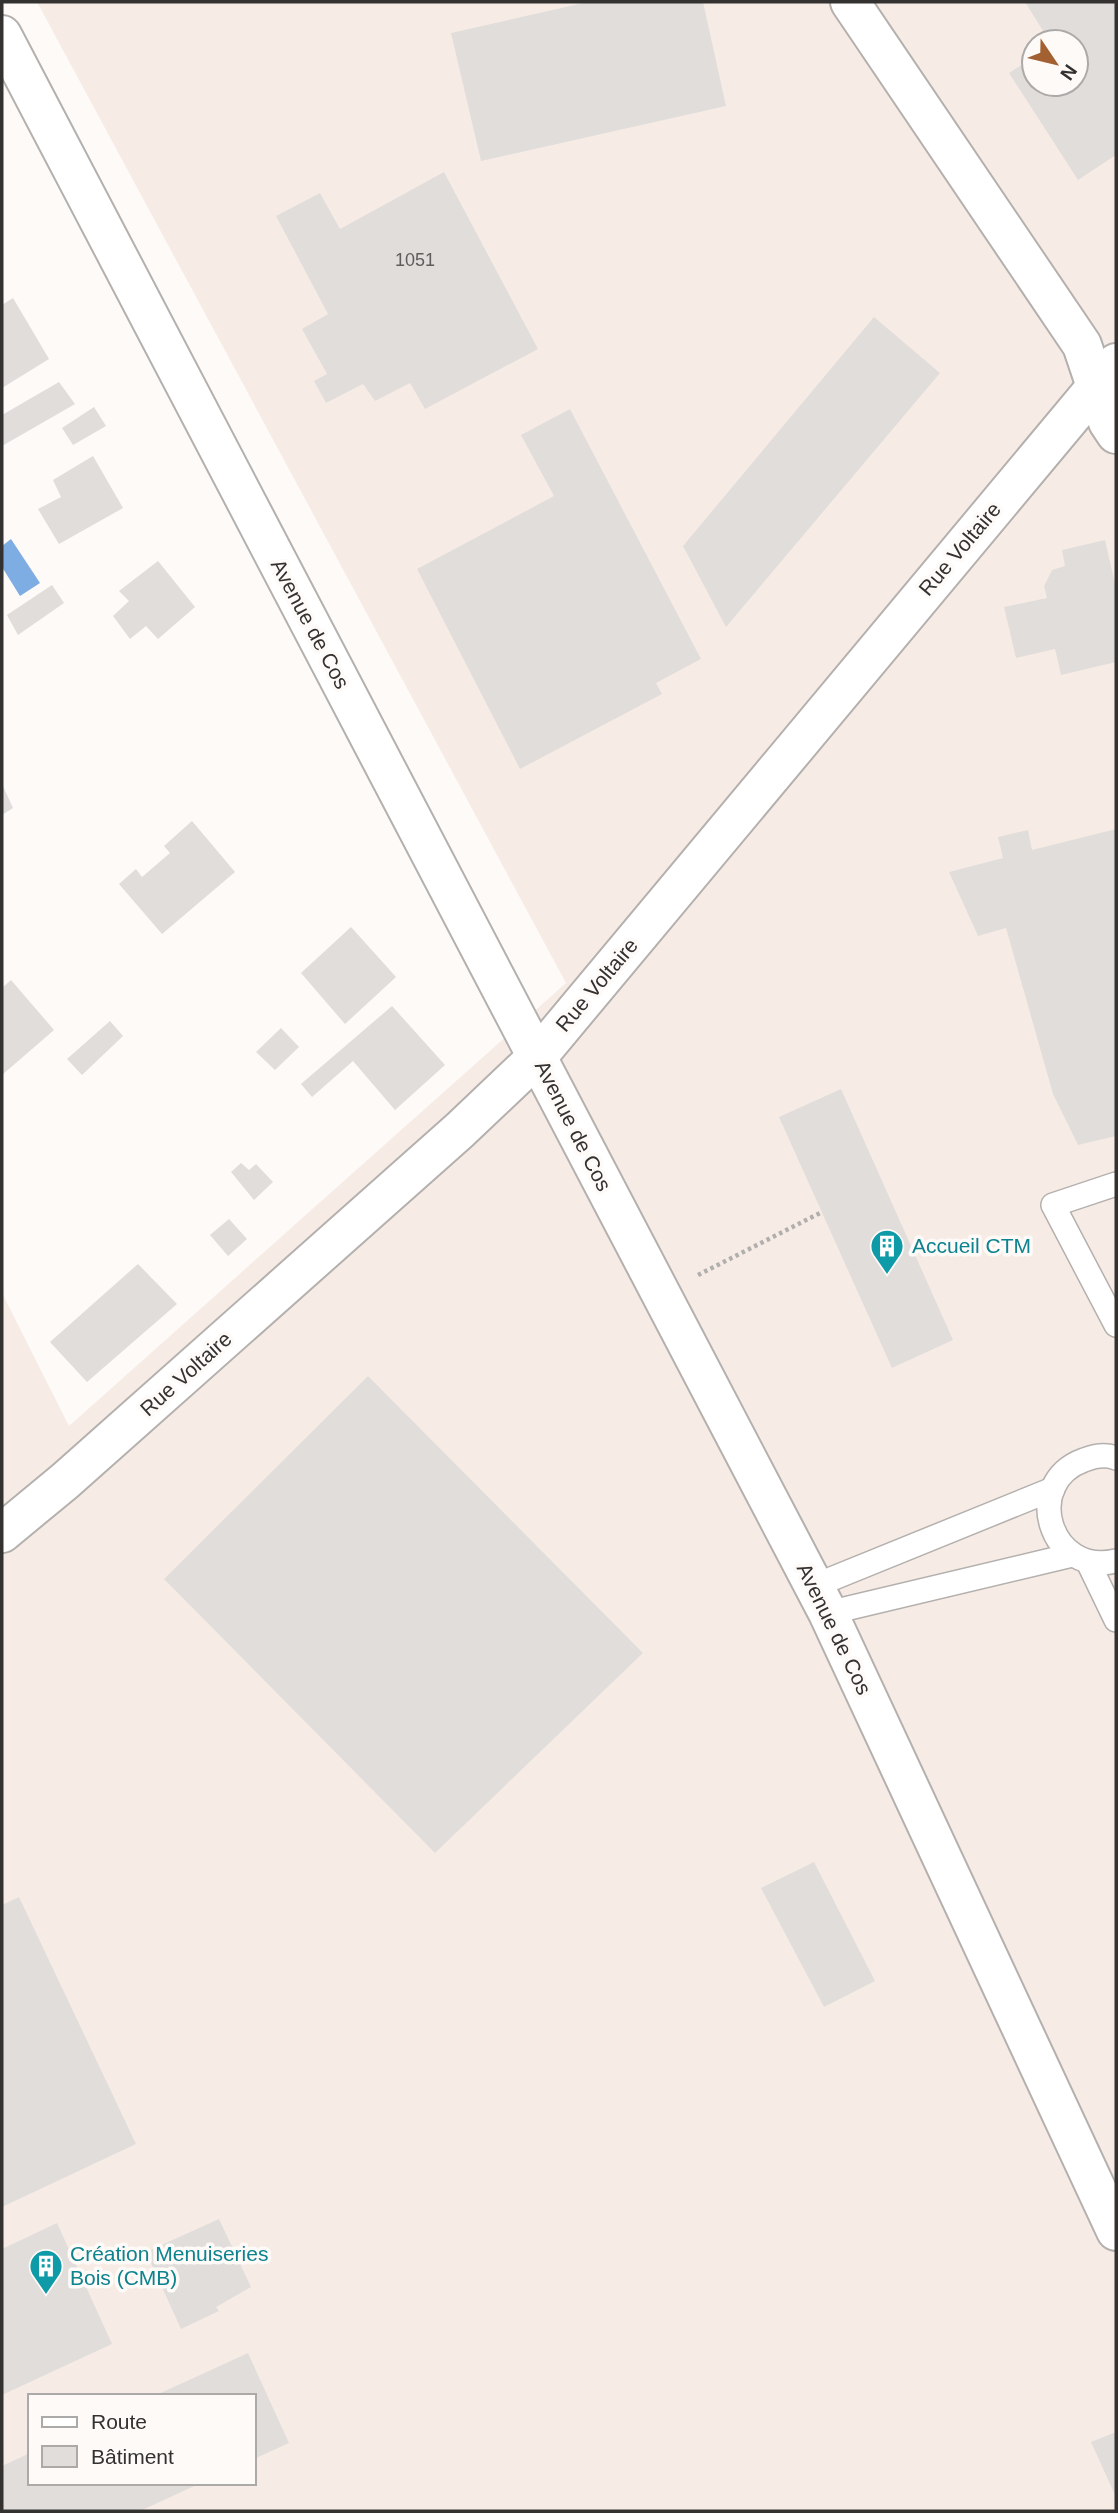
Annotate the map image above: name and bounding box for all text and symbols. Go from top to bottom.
north arrow [1020,28,1090,98]
text: N [1056,61,1081,84]
house number: 1051 [395,250,435,270]
street label: Rue Voltaire [914,497,1005,600]
street label: Avenue de Cos [267,555,354,692]
street label: Rue Voltaire [551,933,642,1036]
street label: Avenue de Cos [531,1057,616,1195]
building icon: Accueil CTM [868,1227,906,1276]
place label: Accueil CTM [912,1234,1031,1257]
street label: Rue Voltaire [135,1327,236,1420]
street label: Avenue de Cos [793,1559,876,1698]
place label: Création Menuiseries Bois (CMB) [70,2242,268,2289]
building icon: Création Menuiseries Bois (CMB) [27,2247,65,2296]
legend [28,2394,256,2485]
text: Route [91,2410,147,2433]
text: Bâtiment [91,2445,174,2468]

